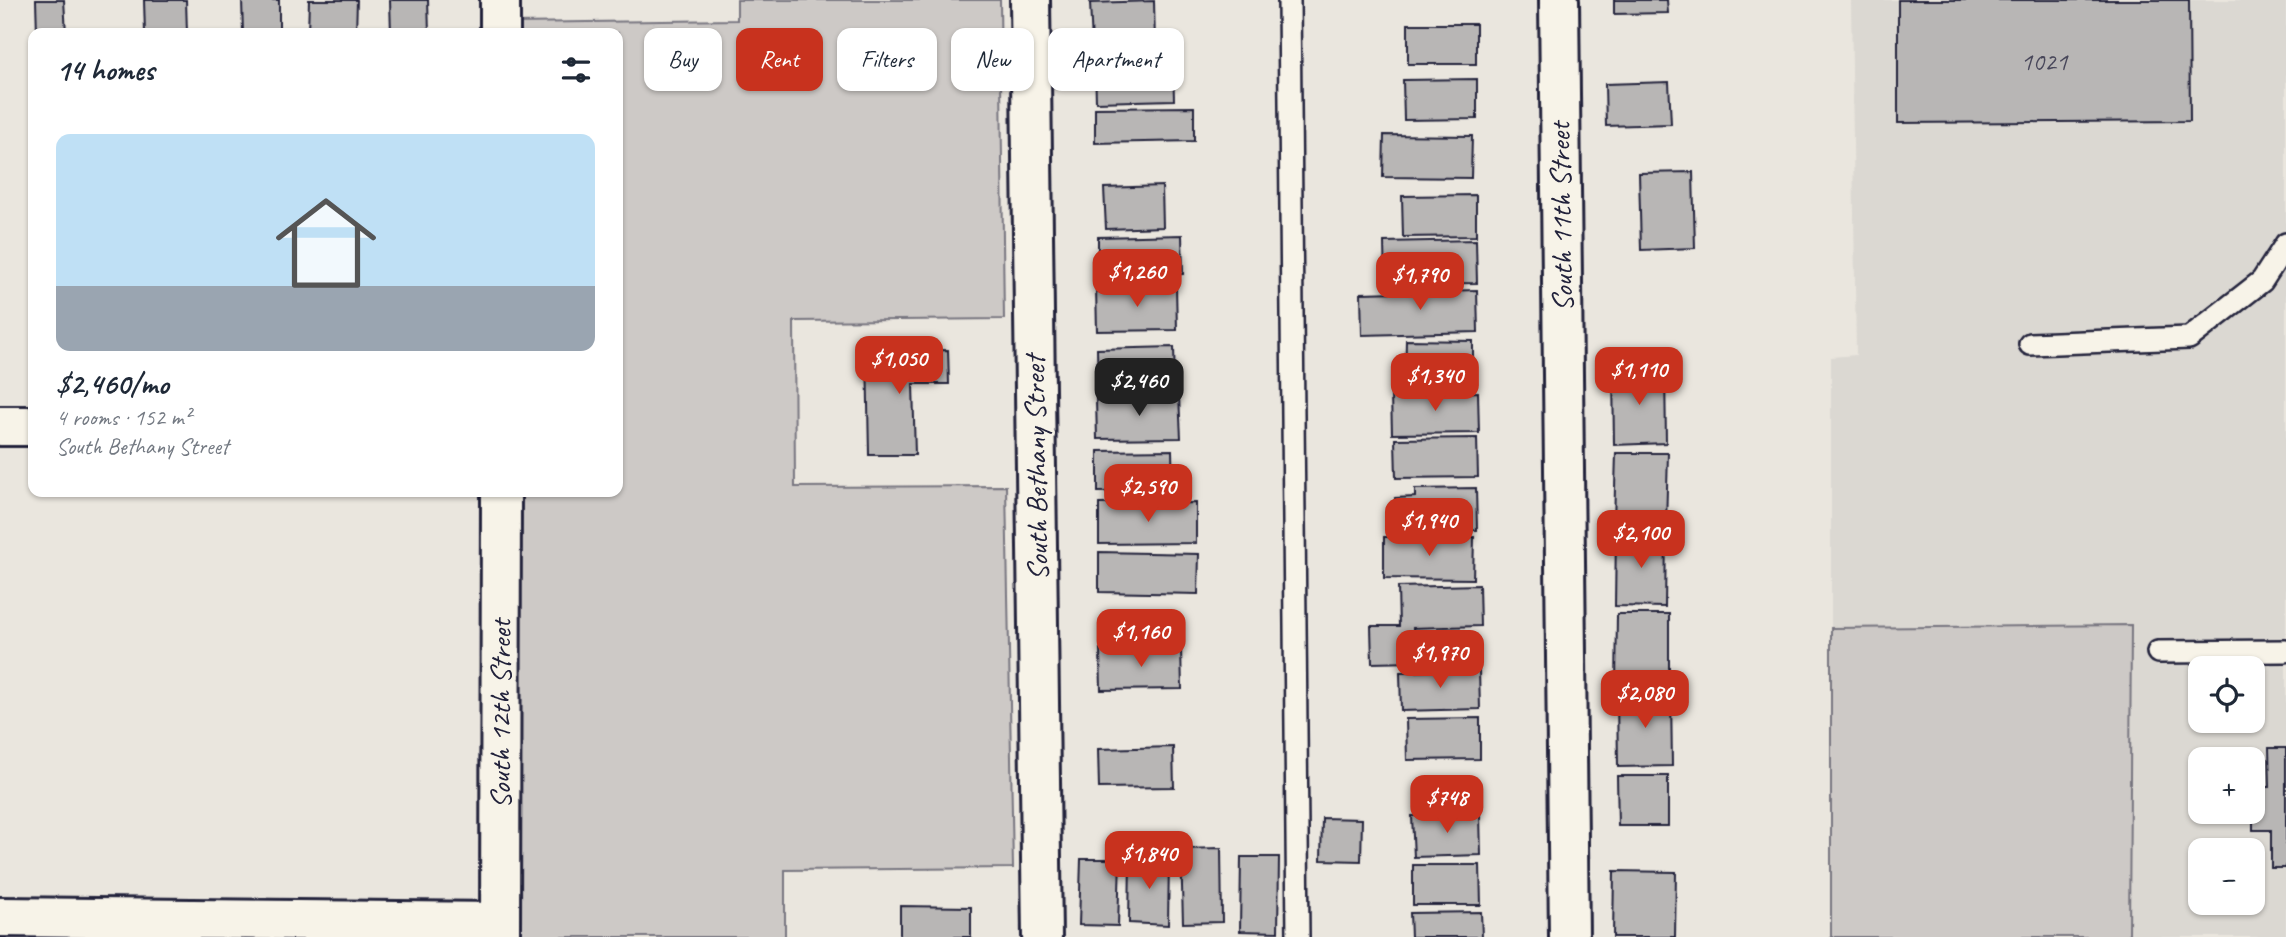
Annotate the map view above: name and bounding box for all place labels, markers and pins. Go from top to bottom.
pin: $1,260 [1080,250,1194,309]
pin: $1,790 [1363,252,1477,312]
pin: $1,050 [842,336,956,396]
pin: $1,110 [1582,348,1696,407]
pin: $1,340 [1378,354,1492,413]
pin: $2,460 [1082,358,1196,418]
pin: $2,590 [1091,464,1205,524]
pin: $1,940 [1372,498,1486,558]
pin: $2,100 [1584,510,1698,570]
pin: $1,160 [1084,610,1198,669]
pin: $1,970 [1383,630,1497,690]
pin: $2,080 [1588,670,1702,730]
pin: $748 [1406,776,1488,835]
pin: $1,840 [1092,832,1206,891]

